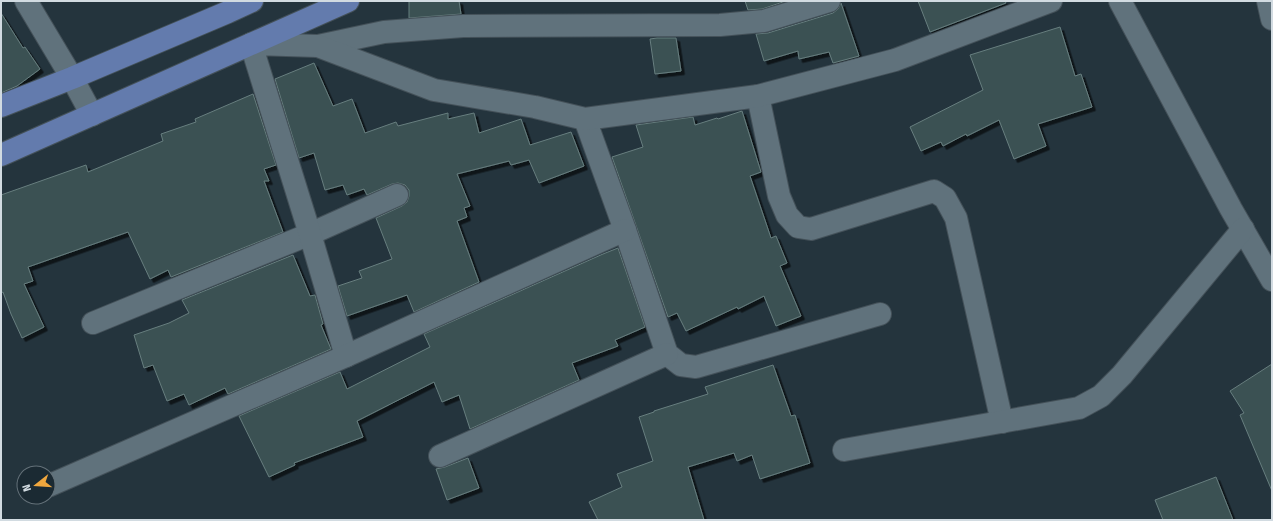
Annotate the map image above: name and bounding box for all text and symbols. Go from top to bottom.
north arrow [16,465,56,505]
text: N [20,483,34,493]

